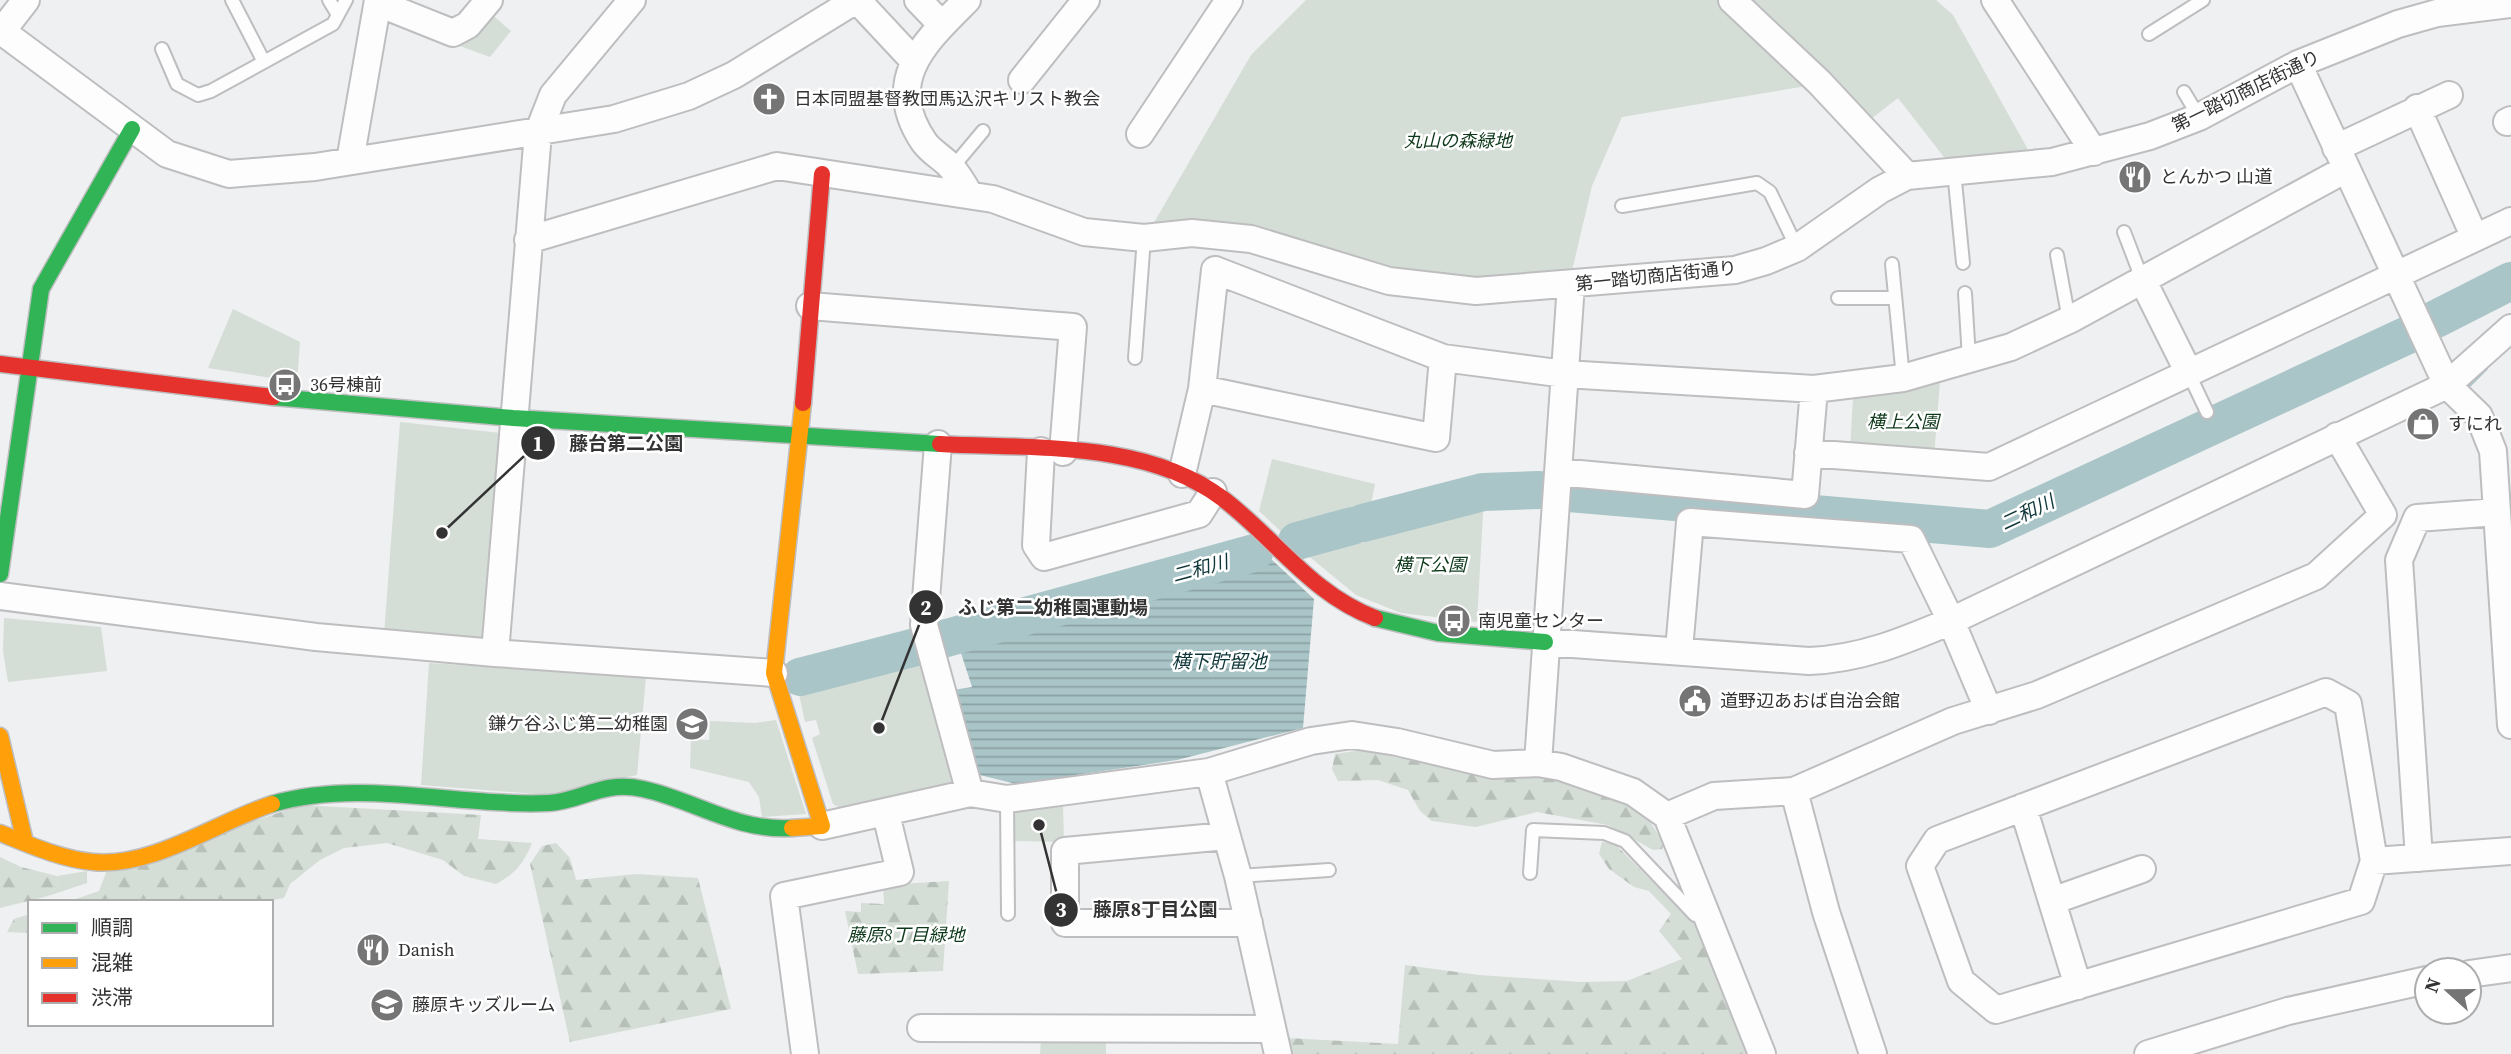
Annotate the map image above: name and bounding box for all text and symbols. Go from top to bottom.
street label: 第一踏切商店街通り [2167,44,2324,137]
church icon: 日本同盟基督教団馬込沢キリスト教会 [750,80,788,118]
place label: 日本同盟基督教団馬込沢キリスト教会 [794,86,1100,111]
park label: 丸山の森緑地 [1404,128,1514,153]
restaurant icon: とんかつ 山道 [2116,158,2154,196]
place label: とんかつ 山道 [2160,164,2272,189]
street label: 第一踏切商店街通り [1574,255,1738,296]
bus stop icon: 36号棟前 [266,366,304,404]
place label: 36号棟前 [310,372,382,397]
shop icon: すにれ [2404,405,2442,443]
park label: 横上公園 [1867,409,1942,434]
place label: すにれ [2448,411,2502,436]
callout: 藤台第二公園 [520,423,697,463]
text: 1 [532,429,544,458]
text: 藤台第二公園 [569,430,683,456]
water label: 二和川 [1996,487,2060,536]
water label: 二和川 [1169,548,1233,588]
park label: 横下公園 [1394,552,1469,577]
callout: ふじ第二幼稚園運動場 [909,587,1162,627]
text: 2 [920,593,932,622]
text: ふじ第二幼稚園運動場 [958,594,1148,620]
bus stop icon: 南児童センター [1435,602,1473,640]
place label: 南児童センター [1478,608,1604,633]
water label: 横下貯留池 [1171,648,1268,674]
public building icon: 道野辺あおば自治会館 [1676,682,1714,720]
place label: 道野辺あおば自治会館 [1720,688,1900,713]
school or university icon: 鎌ケ谷ふじ第二幼稚園 [673,705,711,743]
place label: 鎌ケ谷ふじ第二幼稚園 [488,711,668,736]
callout: 藤原8丁目公園 [1044,890,1231,930]
text: 3 [1055,895,1067,924]
text: 藤原8丁目公園 [1093,896,1217,922]
legend [28,900,273,1026]
text: 順調 [91,913,133,942]
park label: 藤原8丁目緑地 [847,922,967,947]
restaurant icon: Danish [354,931,392,969]
place label: Danish [398,937,455,962]
text: 混雑 [91,948,133,977]
north arrow [2413,956,2483,1026]
text: N [2418,974,2447,996]
text: 渋滞 [91,983,133,1012]
school or university icon: 藤原キッズルーム [368,986,406,1024]
place label: 藤原キッズルーム [412,992,555,1017]

